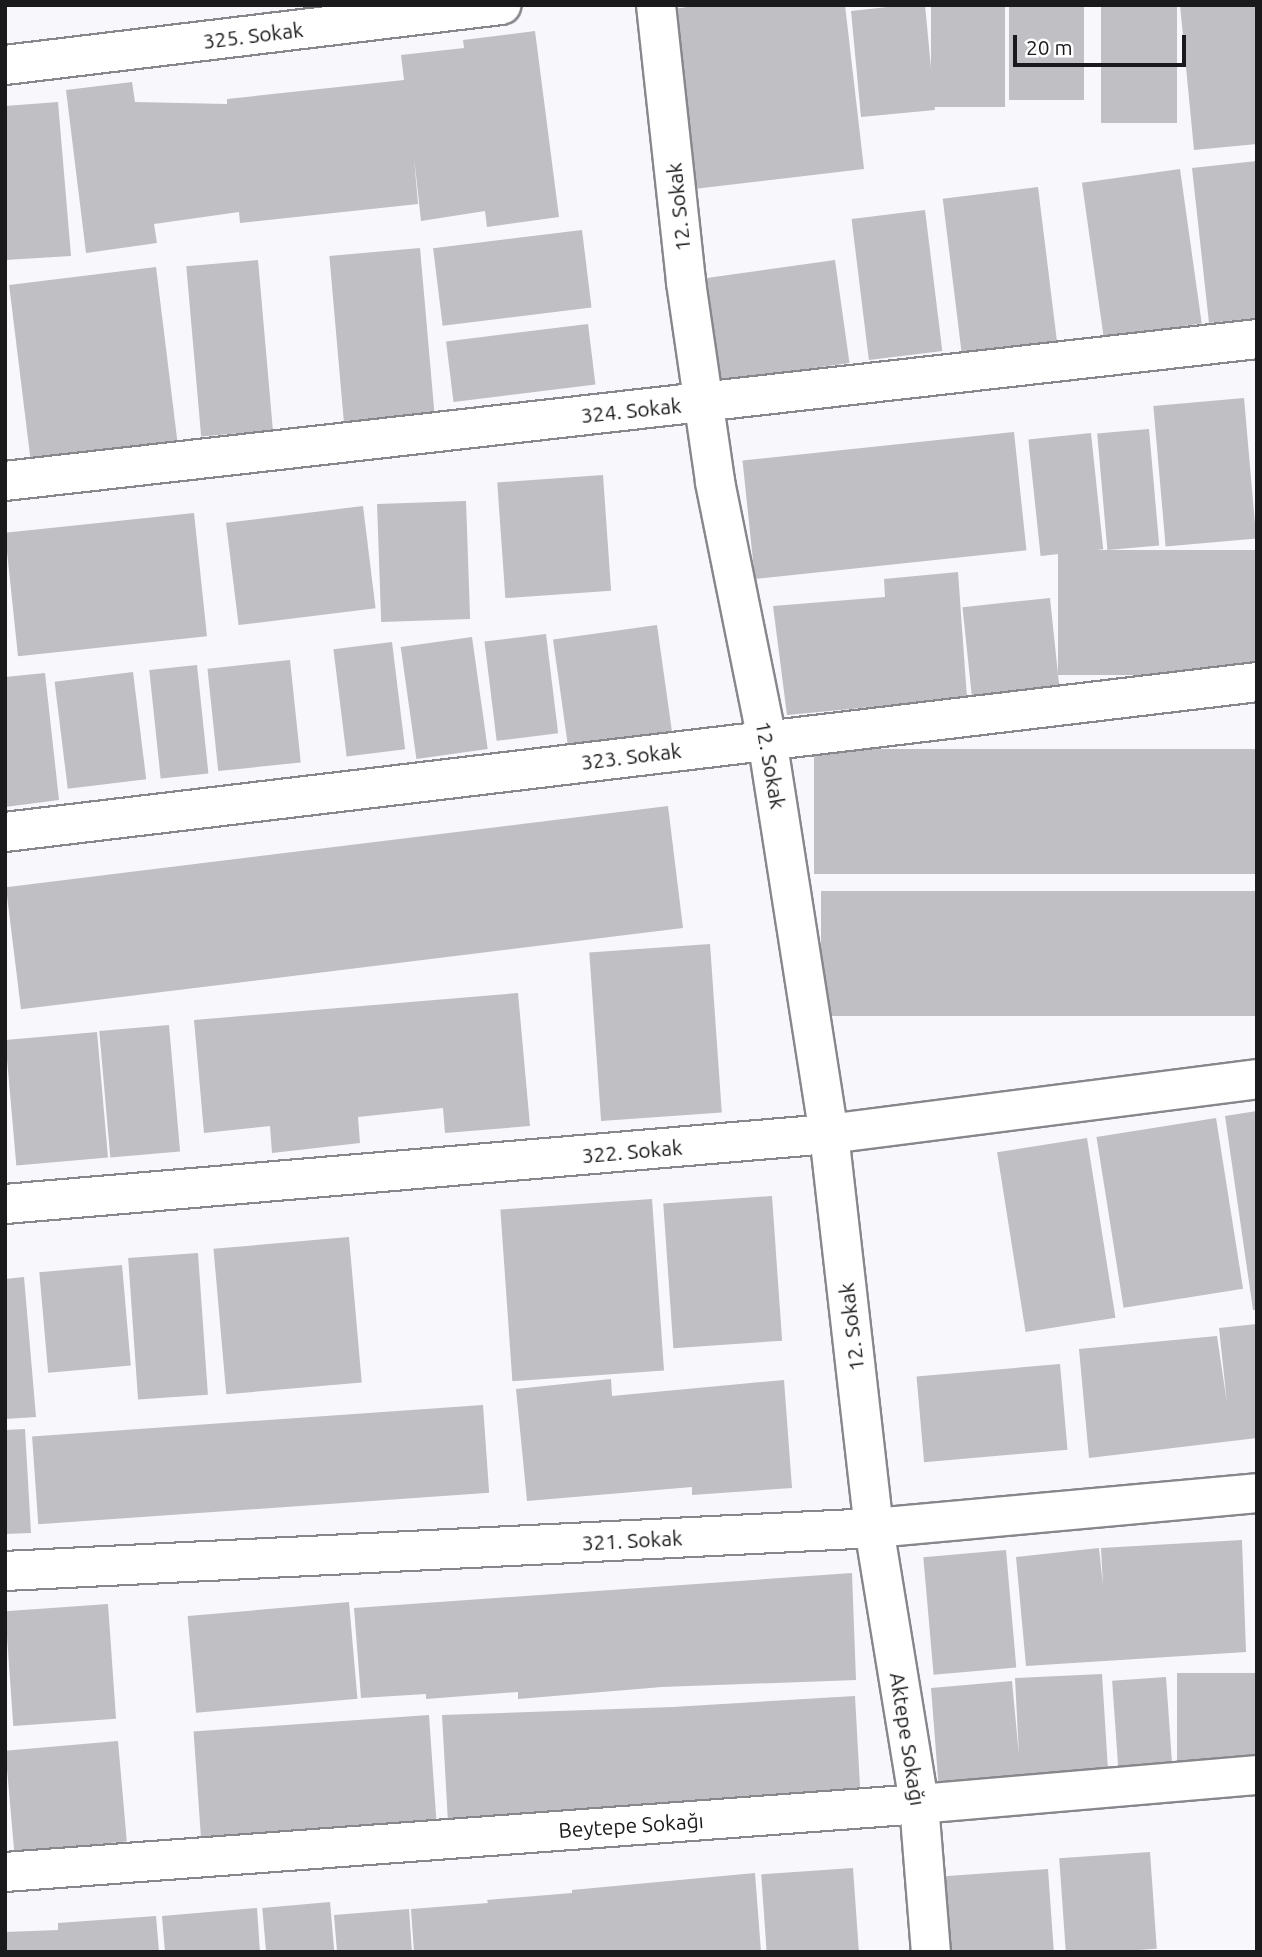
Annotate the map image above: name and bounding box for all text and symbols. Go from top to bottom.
street label: 325. Sokak [201,16,305,54]
scale bar [1017,21,1190,65]
text: 20 m [1026,35,1073,59]
street label: 12. Sokak [661,161,695,253]
street label: 324. Sokak [580,392,682,428]
street label: 12. Sokak [751,719,791,811]
street label: 323. Sokak [579,737,683,775]
street label: 322. Sokak [581,1134,683,1168]
street label: 12. Sokak [833,1281,869,1373]
street label: 321. Sokak [581,1525,683,1555]
street label: Aktepe Sokağı [885,1671,931,1807]
street label: Beytepe Sokağı [558,1807,704,1843]

